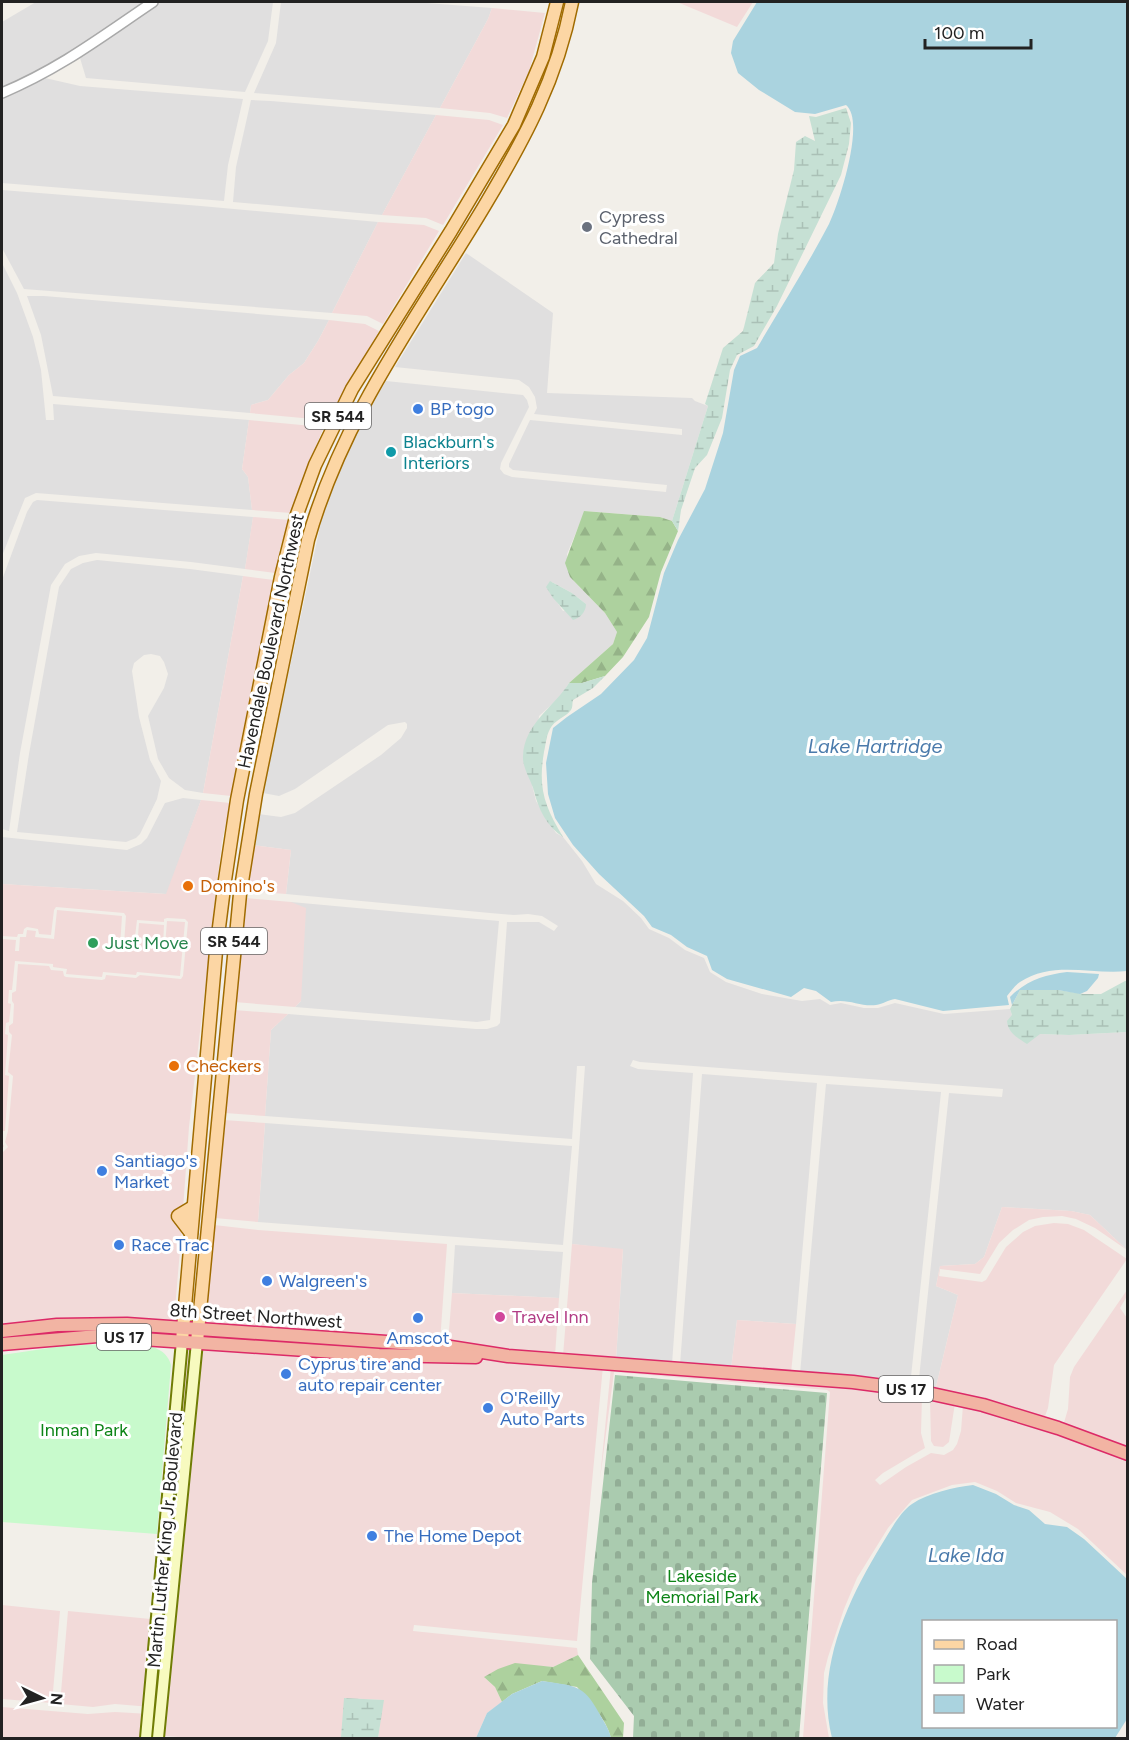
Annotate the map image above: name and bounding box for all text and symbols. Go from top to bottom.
scale bar [925,12,1032,50]
text: 100 m [934,22,984,44]
place label: Cypress Cathedral [599,206,678,249]
marker: Cypress Cathedral [580,220,594,234]
place label: BP togo [430,398,494,420]
marker: BP togo [411,402,425,416]
road number: SR 544 [305,403,371,429]
place label: Blackburn's Interiors [403,431,494,474]
marker: Blackburn's Interiors [384,445,398,459]
street label: Havendale Boulevard Northwest [233,511,309,770]
water label: Lake Hartridge [808,734,942,758]
place label: Domino's [200,875,275,897]
marker: Domino's [181,879,195,893]
road number: SR 544 [201,928,267,954]
place label: Just Move [105,932,189,954]
marker: Just Move [86,936,100,950]
place label: Checkers [186,1055,261,1077]
marker: Checkers [167,1059,181,1073]
place label: Santiago's Market [114,1150,197,1193]
marker: Santiago's Market [95,1164,109,1178]
place label: Race Trac [131,1234,210,1256]
marker: Race Trac [112,1238,126,1252]
place label: Walgreen's [279,1270,367,1292]
marker: Walgreen's [260,1274,274,1288]
street label: 8th Street Northwest [169,1299,343,1333]
place label: Travel Inn [512,1306,589,1328]
marker: Travel Inn [493,1310,507,1324]
marker: Amscot [411,1311,425,1325]
road number: US 17 [97,1324,151,1350]
place label: Amscot [387,1327,450,1349]
place label: Cyprus tire and auto repair center [298,1353,442,1396]
marker: Cyprus tire and auto repair center [279,1367,293,1381]
road number: US 17 [879,1376,933,1402]
place label: O'Reilly Auto Parts [500,1387,585,1430]
marker: O'Reilly Auto Parts [481,1401,495,1415]
street label: Martin Luther King Jr. Boulevard [143,1411,187,1669]
park label: Inman Park [40,1419,128,1441]
place label: The Home Depot [384,1525,522,1547]
marker: The Home Depot [365,1529,379,1543]
water label: Lake Ida [928,1543,1004,1567]
park label: Lakeside Memorial Park [646,1565,759,1608]
legend [922,1620,1117,1728]
text: Road [976,1633,1017,1655]
text: Park [976,1663,1011,1685]
north arrow [12,1668,72,1728]
text: N [46,1692,66,1706]
text: Water [976,1693,1024,1715]

